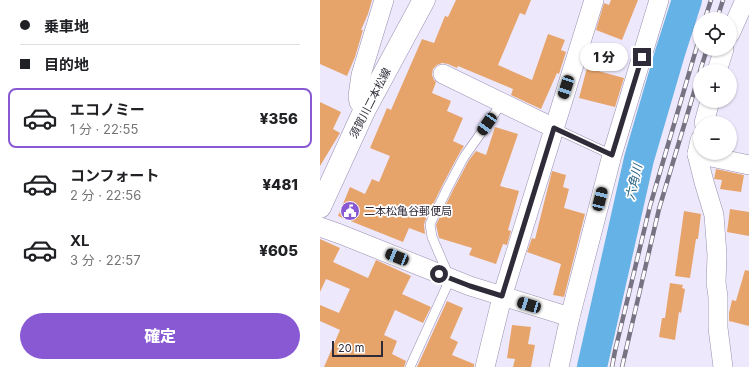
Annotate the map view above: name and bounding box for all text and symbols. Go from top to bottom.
map controls [693,12,737,160]
button: locate [693,12,737,56]
text: 乗車地 [44,17,89,36]
callout: 1 分 [580,43,628,71]
route end [633,48,651,66]
text: 1 分 [593,49,615,65]
text: 目的地 [44,55,89,74]
button: + [693,64,737,108]
street label: 須賀川二本松線 [346,66,394,140]
car [557,74,575,100]
icon: car [22,100,58,136]
text: エコノミー [70,100,145,119]
text: ¥356 [260,109,298,128]
car [475,111,499,137]
button: − [693,116,737,160]
text: 1 分 · 22:55 [70,121,138,137]
water label: 六角川 [622,161,645,201]
icon: car [22,166,58,202]
text: コンフォート [70,166,160,185]
text: ¥481 [262,175,298,194]
car [591,186,609,212]
text: 2 分 · 22:56 [70,187,141,203]
public building icon: 二本松亀谷郵便局 [339,200,361,222]
place label: 二本松亀谷郵便局 [364,204,452,218]
text: XL [70,231,90,250]
icon: car [22,232,58,268]
text: ¥605 [259,241,298,260]
car [384,247,410,267]
text: 3 分 · 22:57 [70,252,141,268]
route start [430,265,448,283]
car [516,296,542,314]
button: 確定 [20,313,300,359]
scale bar [332,339,383,358]
text: 20 m [338,341,364,355]

